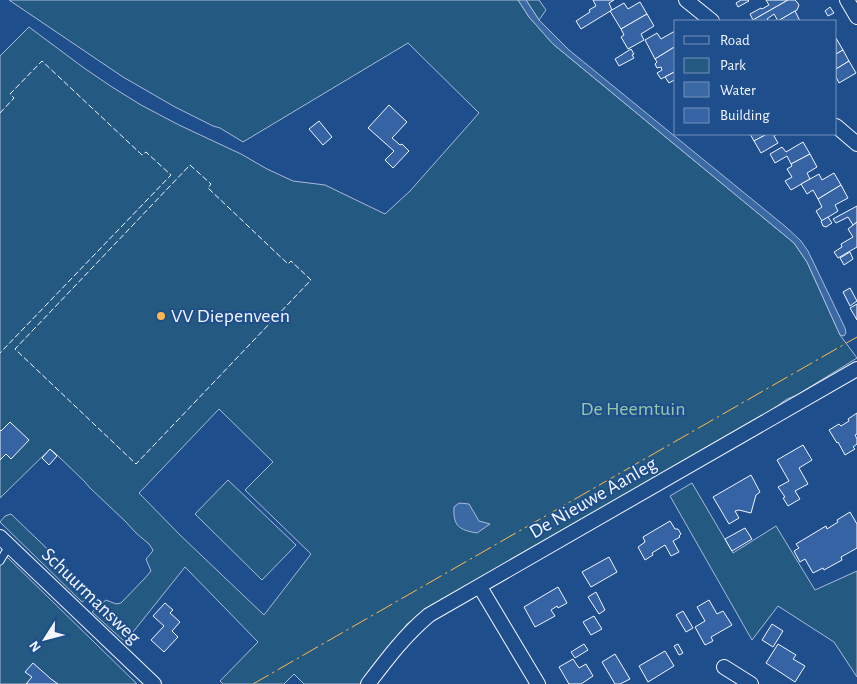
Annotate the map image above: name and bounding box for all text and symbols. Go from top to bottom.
legend [674,20,837,135]
text: Road [720,33,750,48]
text: Park [720,58,746,73]
text: Water [720,83,756,98]
text: Building [720,108,770,123]
place label: VV Diepenveen [171,306,290,326]
marker: VV Diepenveen [155,310,167,322]
park label: De Heemtuin [581,399,685,419]
street label: De Nieuwe Aanleg [526,453,660,543]
street label: Schuurmansweg [38,544,144,648]
north arrow [20,614,70,664]
text: N [27,638,44,654]

